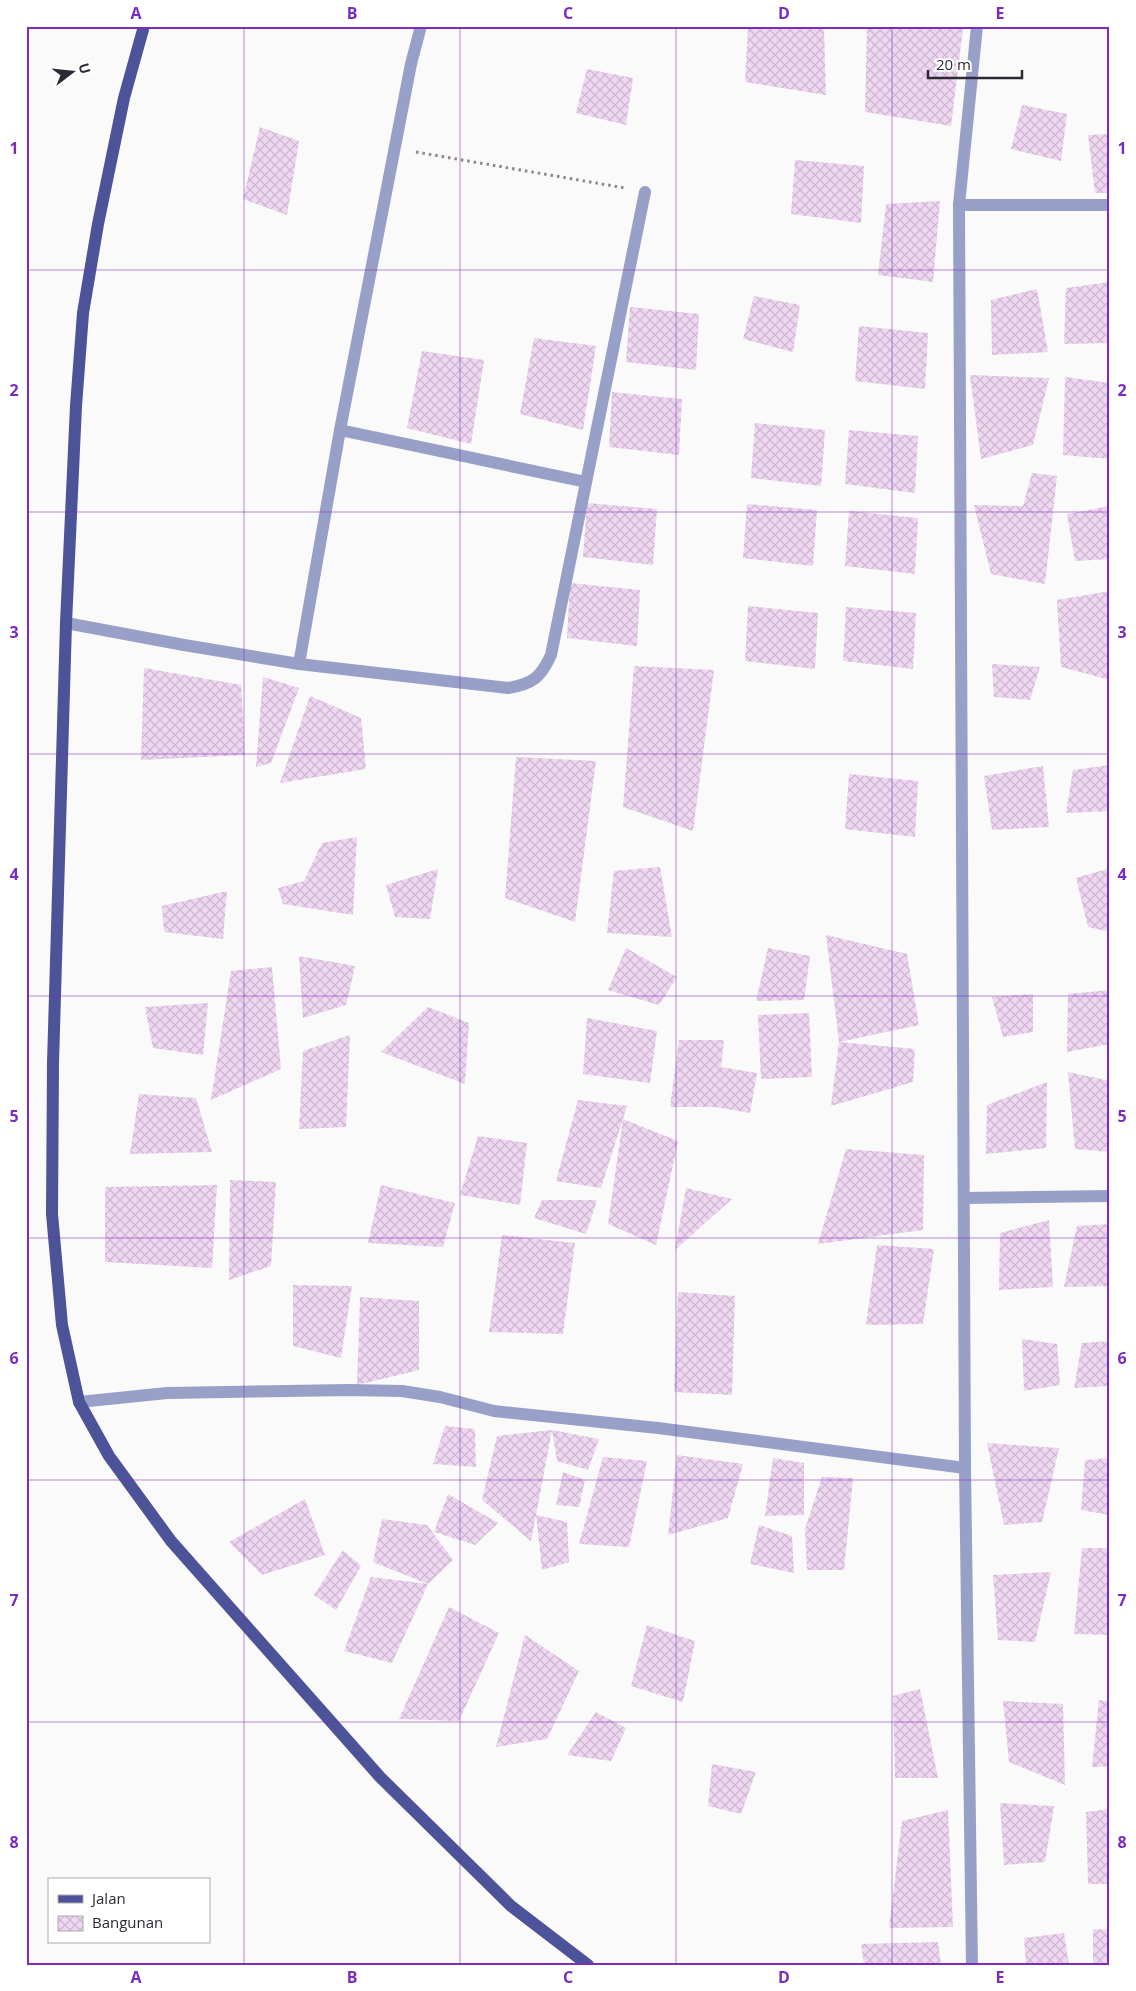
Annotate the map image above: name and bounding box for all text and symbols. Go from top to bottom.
text: A [130,2,142,24]
text: B [347,2,357,24]
text: C [563,2,573,24]
text: D [778,2,790,24]
text: E [996,2,1005,24]
north arrow [48,48,98,98]
scale bar [928,48,1022,80]
text: 20 m [936,54,971,74]
text: U [74,61,96,76]
text: 1 [9,137,19,159]
text: 1 [1117,137,1127,159]
text: 2 [9,379,19,401]
text: 2 [1117,379,1127,401]
text: 3 [9,621,19,643]
text: 3 [1117,621,1127,643]
text: 4 [9,863,19,885]
text: 4 [1117,863,1127,885]
text: 5 [9,1105,19,1127]
text: 5 [1117,1105,1127,1127]
text: 6 [9,1347,19,1369]
text: 6 [1117,1347,1127,1369]
text: 7 [9,1589,19,1611]
text: 7 [1117,1589,1127,1611]
text: 8 [9,1831,19,1853]
text: 8 [1117,1831,1127,1853]
legend [48,1878,210,1944]
text: Jalan [90,1888,126,1908]
text: Bangunan [92,1912,163,1932]
text: A [130,1966,142,1988]
text: B [347,1966,357,1988]
text: C [563,1966,573,1988]
text: D [778,1966,790,1988]
text: E [996,1966,1005,1988]

